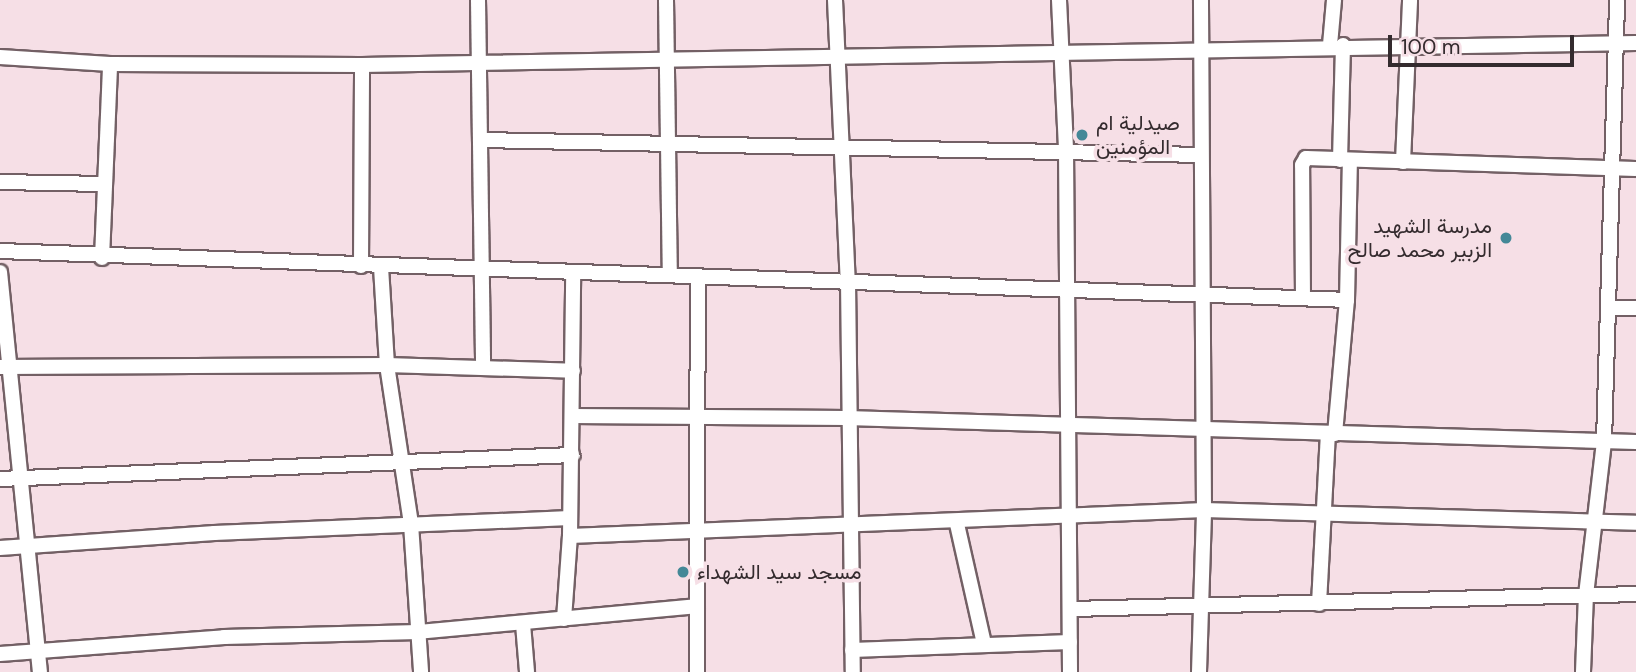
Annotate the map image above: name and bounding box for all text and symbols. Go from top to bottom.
scale bar [1391,21,1576,65]
text: 100 m [1401,33,1461,61]
place label: صيدلية ام المؤمنين [1096,110,1180,160]
marker: صيدلية ام المؤمنين [1074,127,1090,143]
place label: مدرسة الشهيد الزبير محمد صالح [1347,213,1492,263]
marker: مدرسة الشهيد الزبير محمد صالح [1498,230,1514,246]
place label: مسجد سيد الشهداء [697,559,862,585]
marker: مسجد سيد الشهداء [675,564,691,580]

